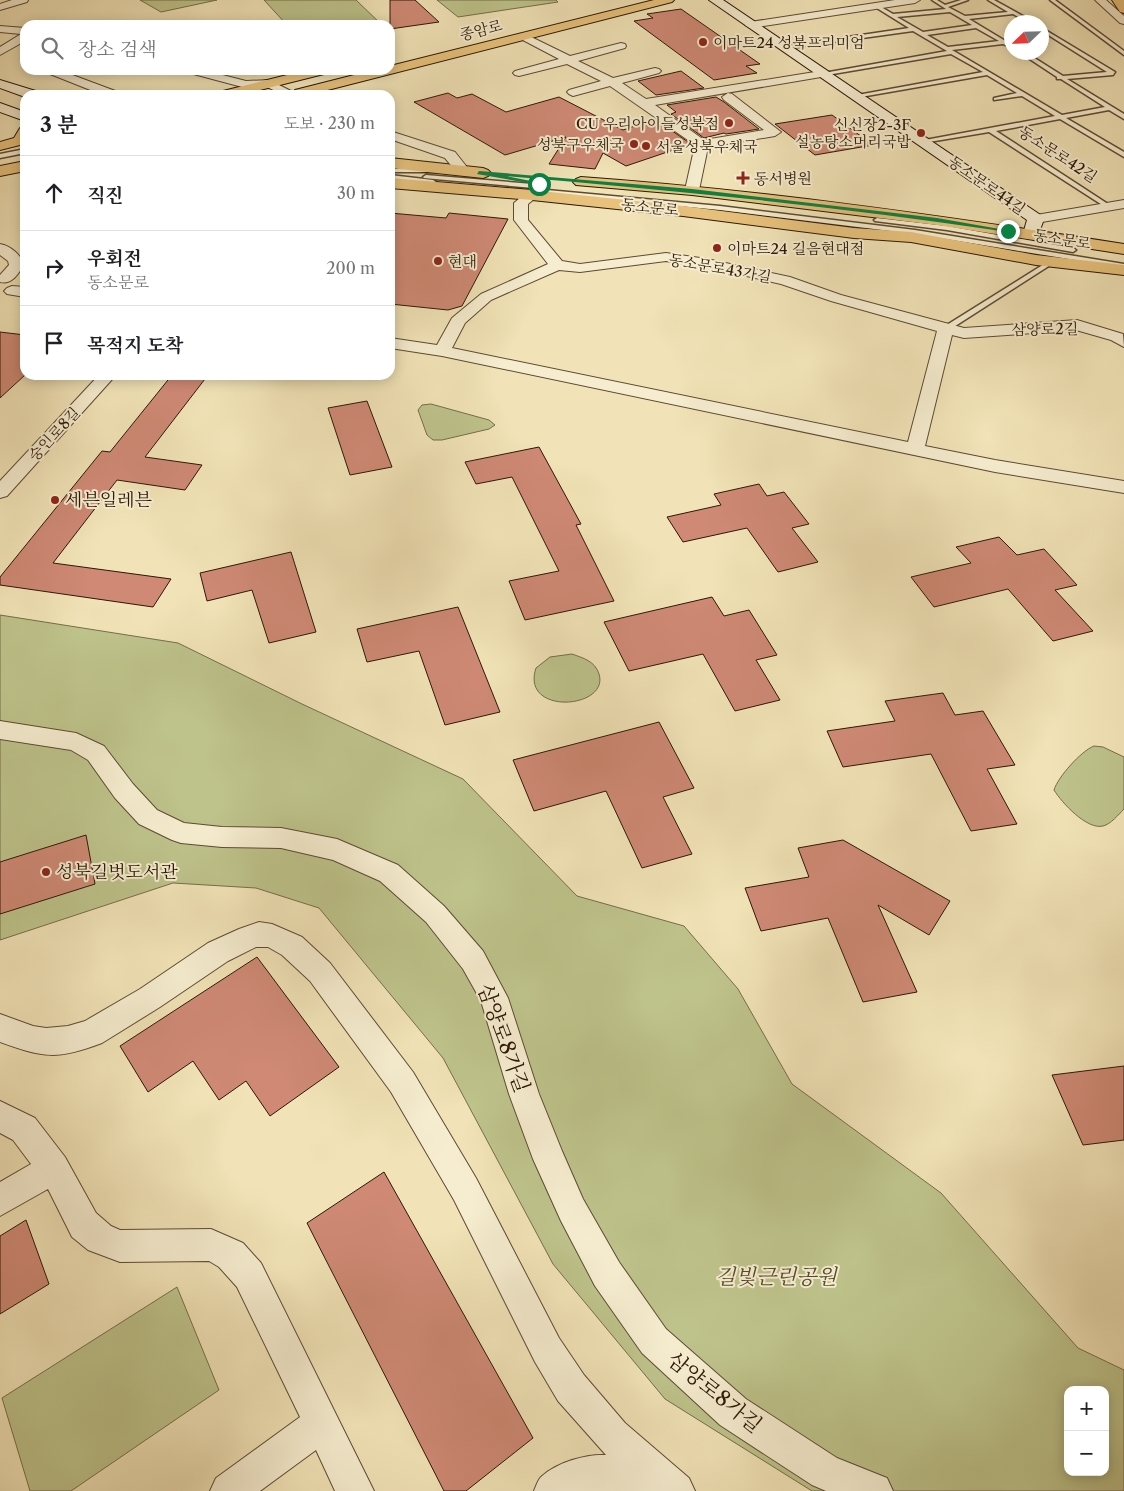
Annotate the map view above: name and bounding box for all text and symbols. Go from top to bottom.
street label: 종암로 [458,15,505,44]
north arrow [1004,15,1049,60]
search box [20,20,395,75]
place label: 이마트24 성북프리미엄 [713,33,865,52]
icon: search [38,34,66,62]
marker: 이마트24 성북프리미엄 [697,36,709,48]
text: 장소 검색 [78,38,156,61]
text: 3 분 [40,112,77,137]
text: 도보 · 230 m [284,113,375,133]
place label: CU 우리아이들성북점 [576,114,719,133]
place label: 신신장2-3F 설농탕소머리국밥 [795,115,912,151]
marker: CU 우리아이들성북점 [723,117,735,129]
street label: 동소문로42길 [1015,122,1101,186]
marker: 신신장2-3F 설농탕소머리국밥 [915,127,927,139]
place label: 성북구우체국 [537,135,624,154]
place label: 서울성북우체국 [656,137,758,156]
marker: 성북구우체국 [628,138,640,150]
marker: 서울성북우체국 [640,140,652,152]
street label: 동소문로44길 [945,151,1029,219]
place label: 동서병원 [754,169,812,188]
marker: 동서병원 [736,171,750,185]
route start [528,173,551,196]
icon: ahead [40,179,68,207]
text: 30 m [337,183,375,203]
text: 직진 [87,184,124,207]
street label: 동소문로 [620,195,680,220]
route end [997,220,1020,243]
street label: 동소문로 [1032,225,1093,253]
place label: 이마트24 길음현대점 [727,239,864,258]
marker: 이마트24 길음현대점 [711,242,723,254]
text: 우회전 [87,247,142,270]
street label: 동소문로43가길 [667,250,773,286]
place label: 현대 [448,252,477,271]
icon: right [40,254,68,282]
marker: 현대 [432,255,444,267]
text: 200 m [326,258,375,278]
text: 동소문로 [87,272,149,292]
street label: 삼양로2길 [1012,319,1078,339]
icon: arrive [40,329,68,357]
text: 목적지 도착 [87,334,184,357]
street label: 숭인로8길 [24,403,84,465]
place label: 세븐일레븐 [65,489,153,511]
marker: 세븐일레븐 [49,494,61,506]
place label: 성북길벗도서관 [56,861,178,883]
marker: 성북길벗도서관 [40,866,52,878]
street label: 삼양로8가길 [473,980,535,1096]
park label: 길빛근린공원 [715,1264,839,1289]
street label: 삼양로8가길 [663,1346,767,1438]
map controls [1064,1386,1109,1476]
button: + [1064,1386,1109,1431]
button: − [1064,1431,1109,1476]

